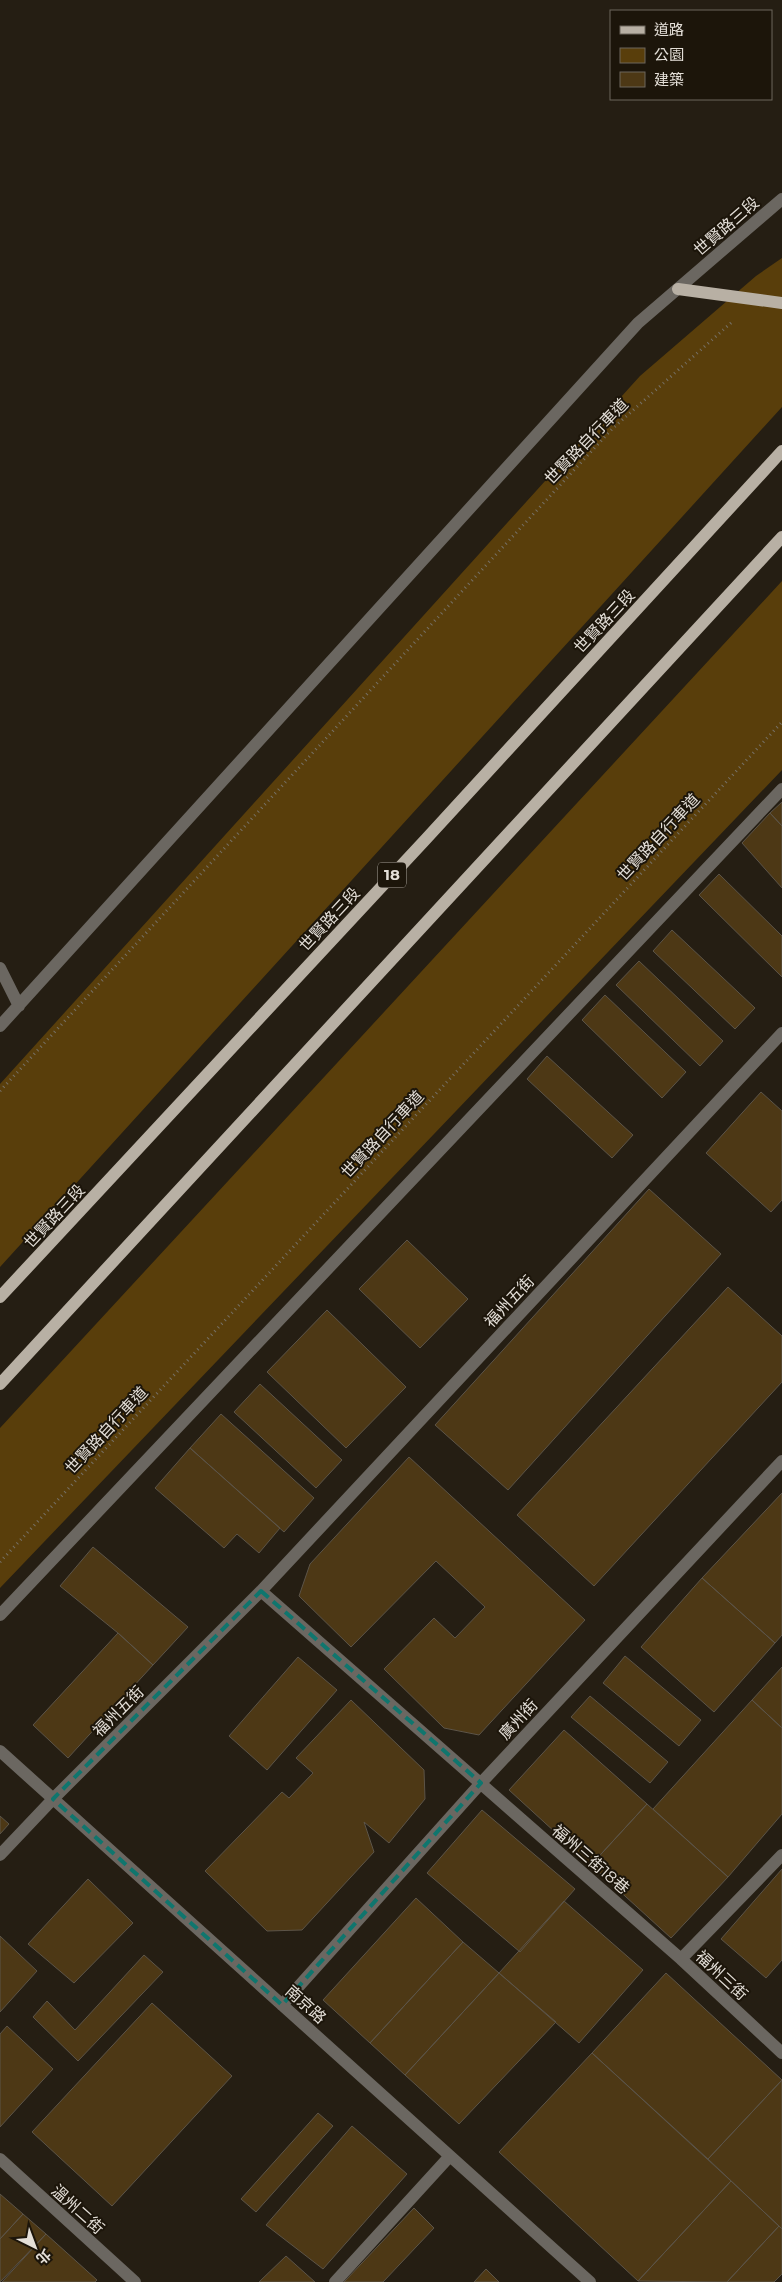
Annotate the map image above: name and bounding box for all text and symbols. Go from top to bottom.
legend [610,10,772,100]
text: 道路 [654,20,684,39]
text: 公園 [654,45,684,64]
text: 建築 [654,70,684,89]
street label: 世賢路三段 [690,193,763,260]
street label: 世賢路自行車道 [541,394,632,488]
street label: 世賢路三段 [570,586,639,657]
street label: 世賢路自行車道 [613,790,704,885]
road number: 18 [378,862,406,888]
street label: 世賢路三段 [295,884,364,955]
street label: 世賢路自行車道 [337,1087,428,1182]
street label: 世賢路三段 [20,1181,89,1252]
street label: 福州五街 [481,1271,538,1331]
street label: 世賢路自行車道 [61,1383,152,1478]
street label: 福州五街 [89,1682,148,1741]
street label: 廣州街 [495,1695,542,1743]
street label: 福州三街18巷 [548,1821,633,1898]
street label: 福州三街 [692,1947,752,2004]
street label: 南京路 [281,1981,330,2027]
street label: 溫州二街 [48,2181,108,2238]
north arrow [10,2222,60,2272]
text: 北 [32,2245,55,2268]

